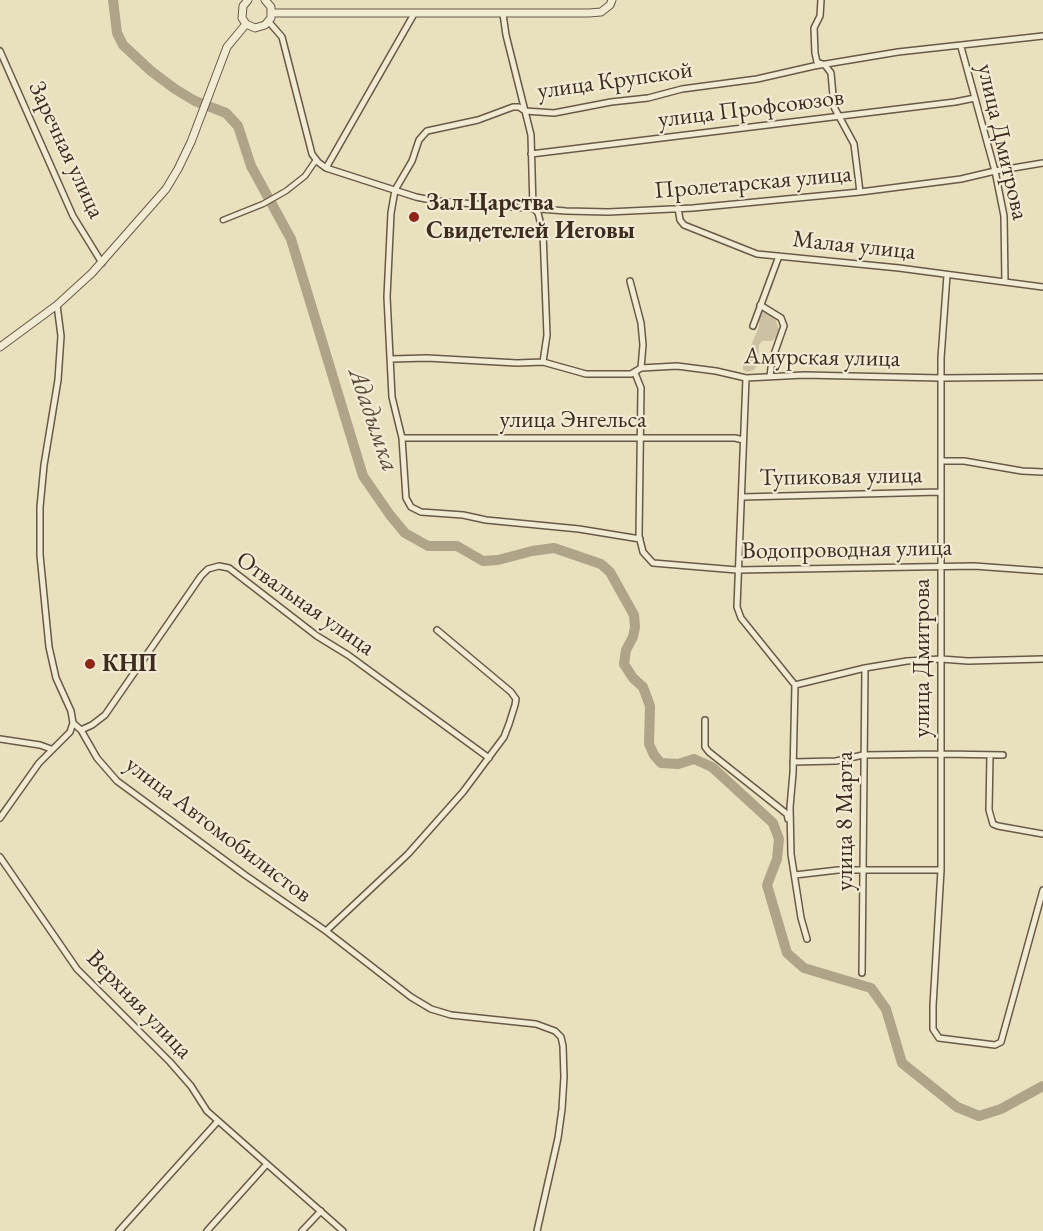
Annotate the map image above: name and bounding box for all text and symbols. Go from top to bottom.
street label: улица Крупской [536,56,694,106]
street label: улица Дмитрова [970,61,1034,223]
street label: Заречная улица [22,77,110,223]
street label: улица Профсоюзов [656,83,846,135]
street label: Пролетарская улица [653,160,853,206]
place label: Зал Царства Свидетелей Иеговы [426,189,635,245]
marker: Зал Царства Свидетелей Иеговы [407,210,421,224]
street label: Малая улица [791,225,917,267]
street label: Амурская улица [744,342,900,374]
water label: Ададымка [341,364,405,476]
street label: улица Энгельса [499,406,647,434]
street label: Тупиковая улица [759,461,923,493]
street label: Водопроводная улица [741,534,953,566]
street label: Отвальная улица [230,546,380,662]
street label: улица Дмитрова [908,578,936,738]
place label: КНП [102,650,157,678]
marker: КНП [83,657,97,671]
street label: улица Автомобилистов [119,751,317,909]
street label: улица 8 Марта [831,751,859,891]
street label: Верхняя улица [80,945,198,1065]

